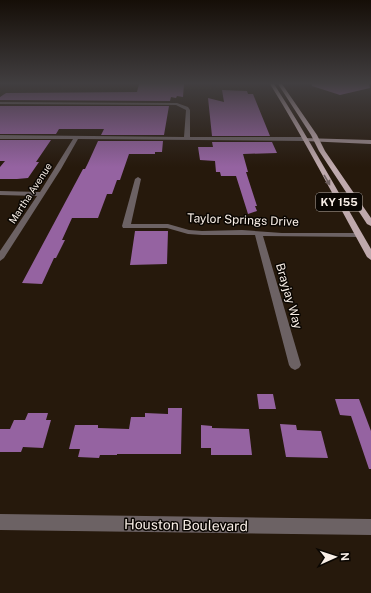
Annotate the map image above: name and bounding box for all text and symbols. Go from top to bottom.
street label: Martha Avenue [6,160,54,226]
one-way arrow [323,174,330,186]
road number: KY 155 [316,193,362,211]
street label: Taylor Springs Drive [187,211,299,229]
street label: Brayjay Way [273,262,305,331]
street label: Houston Boulevard [124,516,248,534]
north arrow [315,537,355,577]
text: N [339,552,351,561]

